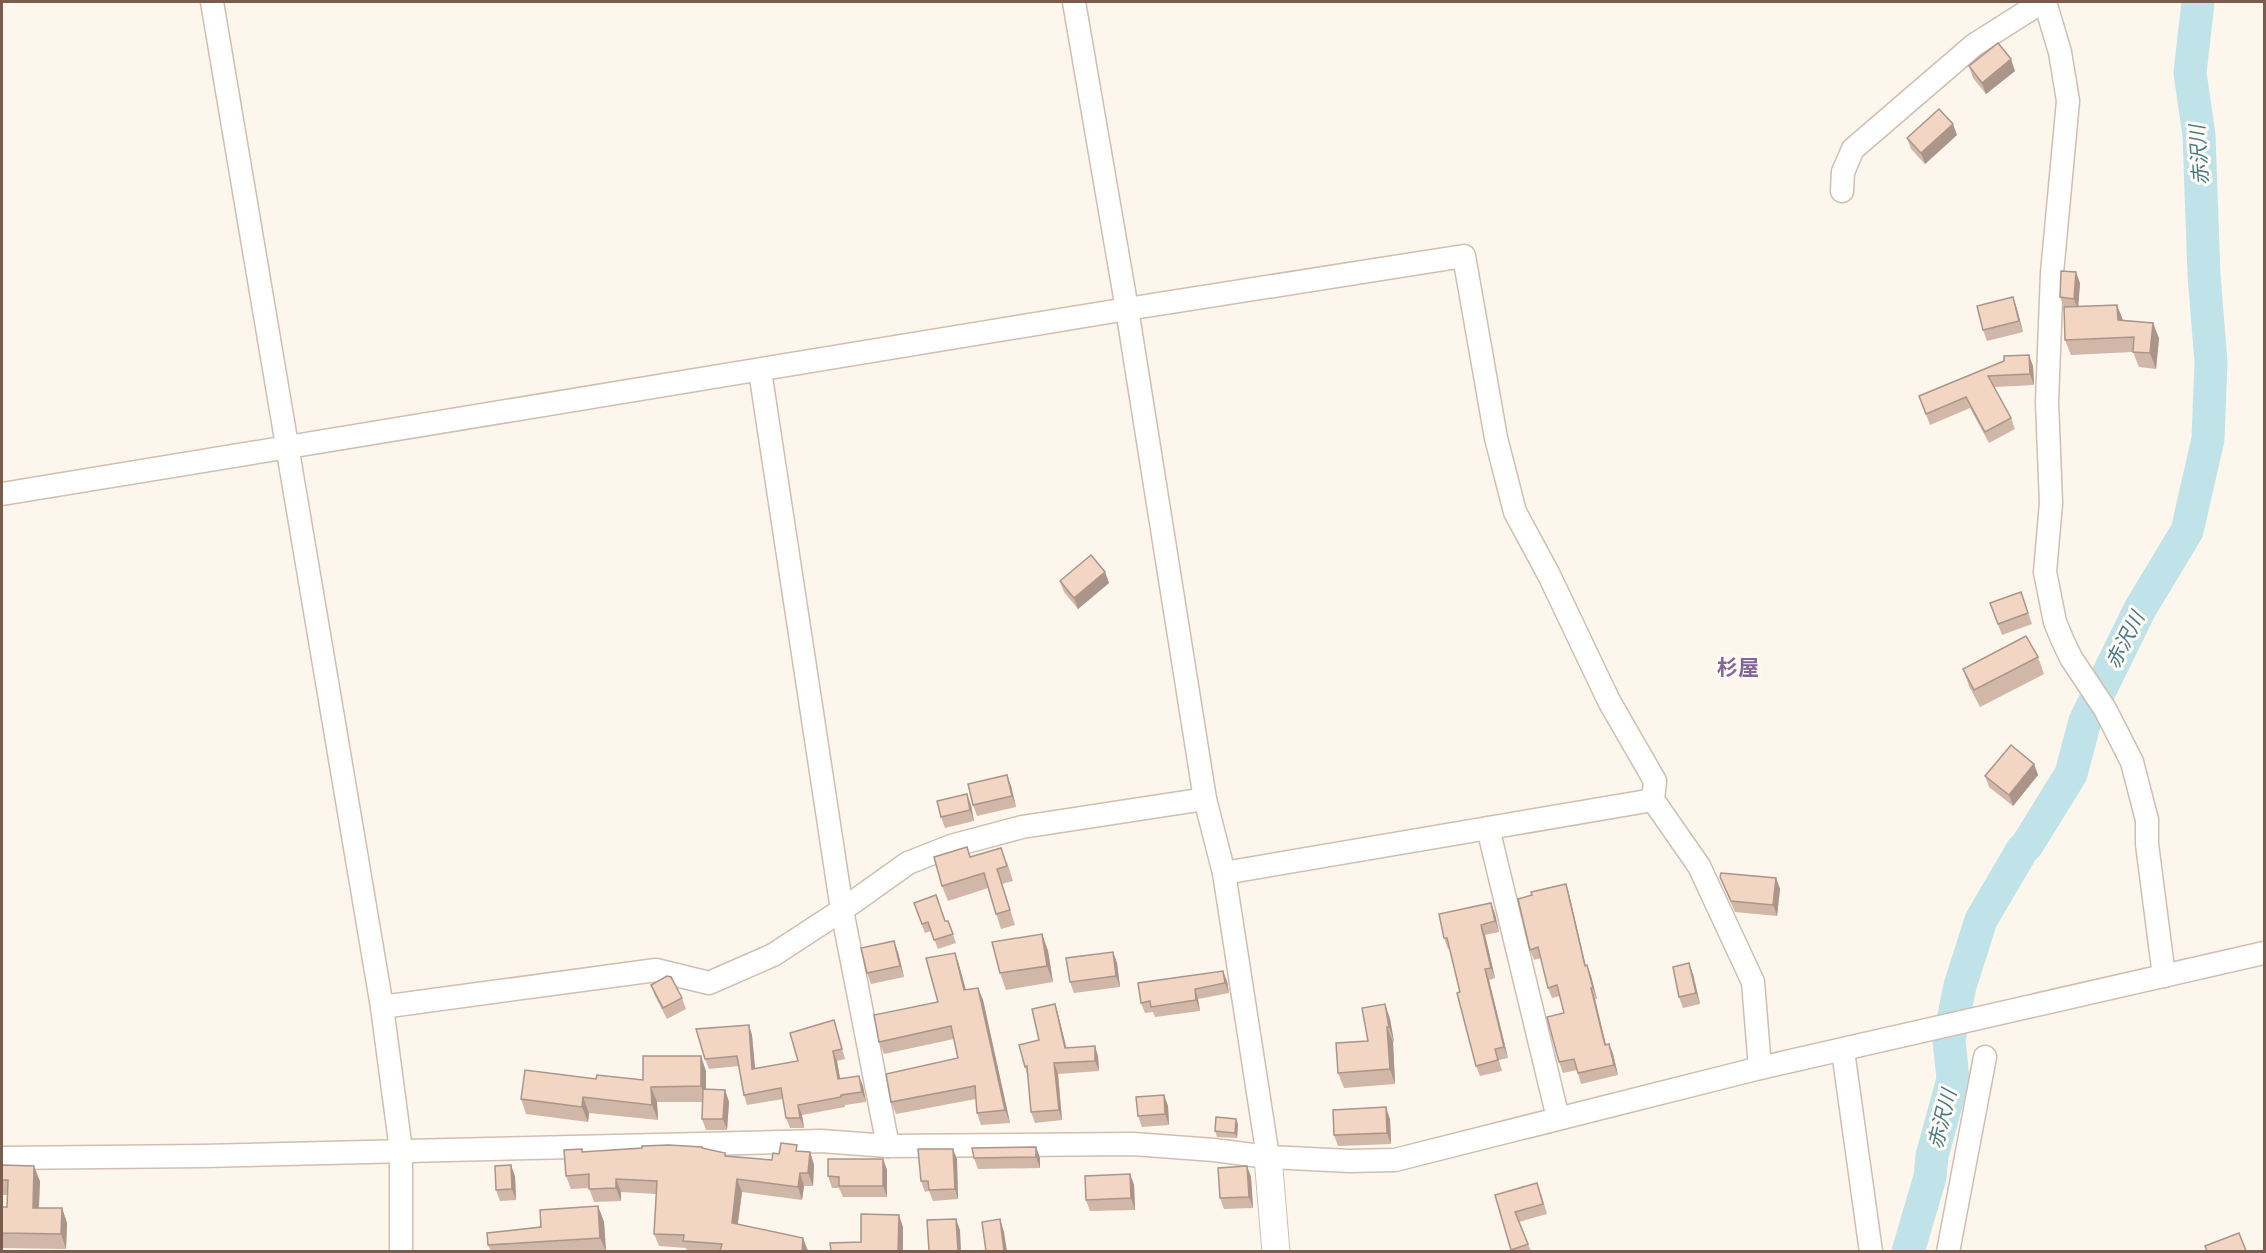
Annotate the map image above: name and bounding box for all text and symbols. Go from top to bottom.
water label: 赤沢川 [2186,122,2214,186]
water label: 赤沢川 [2102,606,2151,673]
district label: 杉屋 [1717,656,1759,681]
water label: 赤沢川 [1924,1085,1962,1151]

